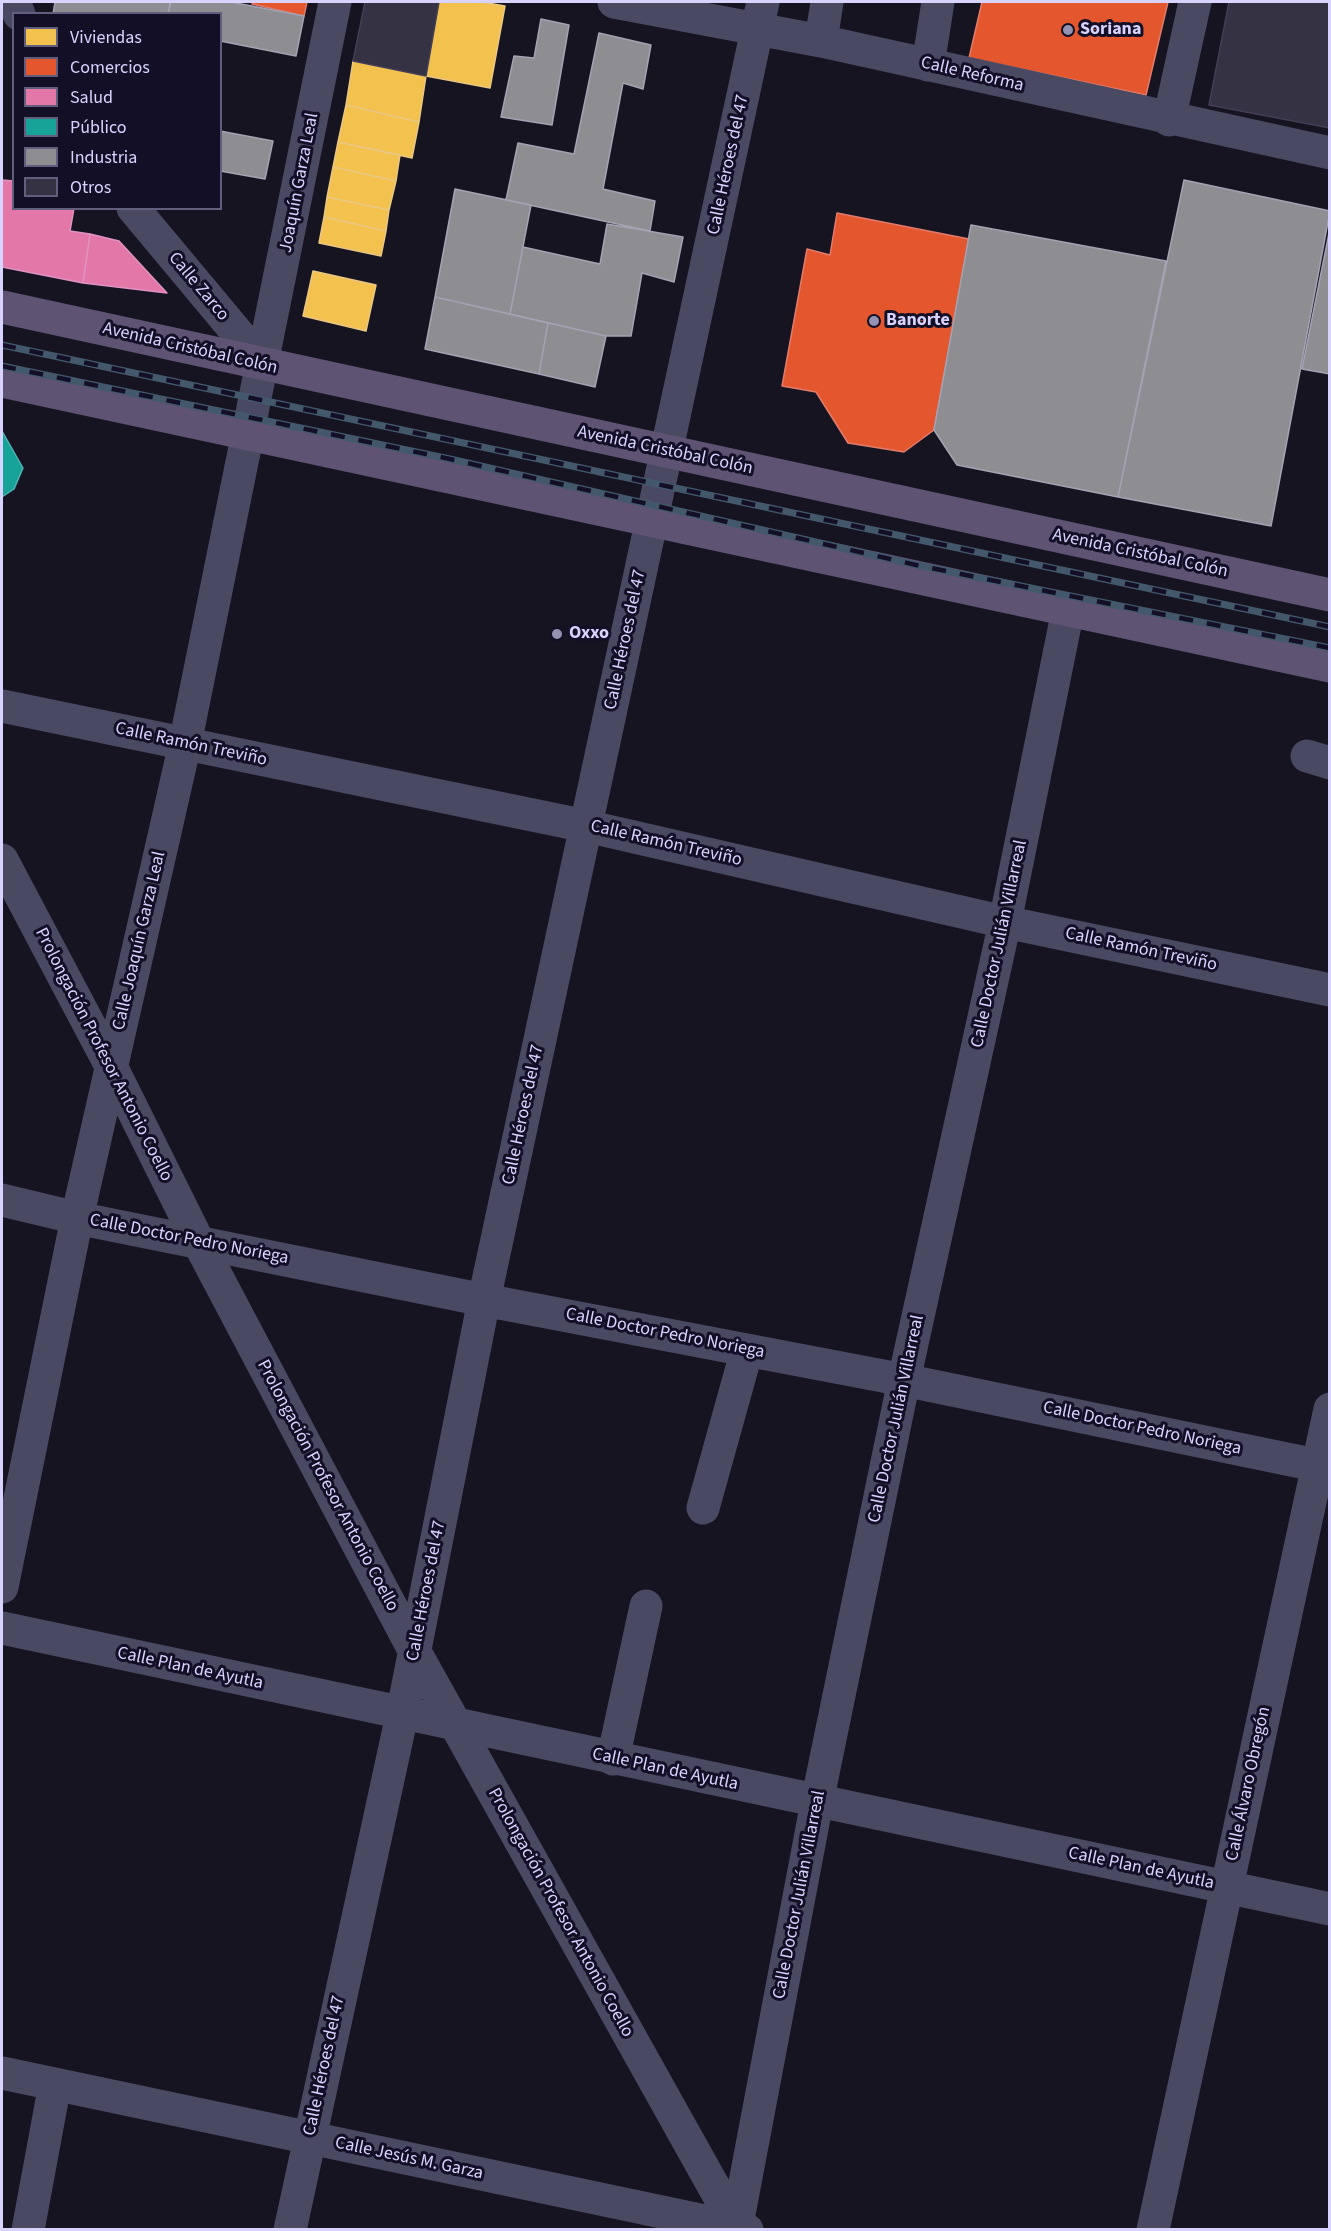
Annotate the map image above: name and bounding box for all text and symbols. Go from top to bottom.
legend [12,12,222,210]
place label: Soriana [1080,19,1141,41]
marker: Soriana [1061,23,1075,37]
text: Viviendas [70,25,142,50]
street label: Calle Reforma [918,53,1026,97]
text: Comercios [70,55,150,80]
text: Salud [70,85,113,110]
street label: Calle Héroes del 47 [704,93,754,237]
street label: Joaquín Garza Leal [276,111,324,255]
text: Público [70,115,127,140]
text: Industria [70,145,137,170]
text: Otros [70,175,111,200]
street label: Calle Zarco [163,248,233,326]
place label: Banorte [886,310,950,332]
marker: Banorte [867,314,881,328]
street label: Avenida Cristóbal Colón [100,318,280,380]
street label: Avenida Cristóbal Colón [575,422,755,480]
street label: Avenida Cristóbal Colón [1050,525,1230,583]
street label: Calle Héroes del 47 [601,568,651,712]
place label: Oxxo [569,623,609,645]
marker: Oxxo [550,627,564,641]
street label: Calle Ramón Treviño [113,718,269,772]
street label: Calle Ramón Treviño [588,816,744,872]
street label: Calle Doctor Julián Villarreal [967,838,1033,1050]
street label: Calle Joaquín Garza Leal [109,849,171,1033]
street label: Calle Ramón Treviño [1063,923,1219,977]
street label: Prolongación Profesor Antonio Coello [29,925,177,1185]
street label: Calle Héroes del 47 [499,1043,549,1187]
street label: Calle Doctor Pedro Noriega [88,1210,290,1270]
street label: Calle Doctor Pedro Noriega [564,1304,766,1364]
street label: Calle Doctor Julián Villarreal [864,1313,930,1525]
street label: Prolongación Profesor Antonio Coello [251,1357,403,1615]
street label: Calle Doctor Pedro Noriega [1041,1397,1243,1461]
street label: Calle Héroes del 47 [403,1519,451,1663]
street label: Calle Plan de Ayutla [115,1643,265,1695]
street label: Calle Álvaro Obregón [1222,1705,1276,1863]
street label: Calle Plan de Ayutla [590,1744,740,1796]
street label: Prolongación Profesor Antonio Coello [482,1785,638,2041]
street label: Calle Doctor Julián Villarreal [769,1789,831,2001]
street label: Calle Plan de Ayutla [1066,1843,1216,1895]
street label: Calle Héroes del 47 [300,1994,350,2138]
street label: Calle Jesús M. Garza [333,2133,485,2185]

